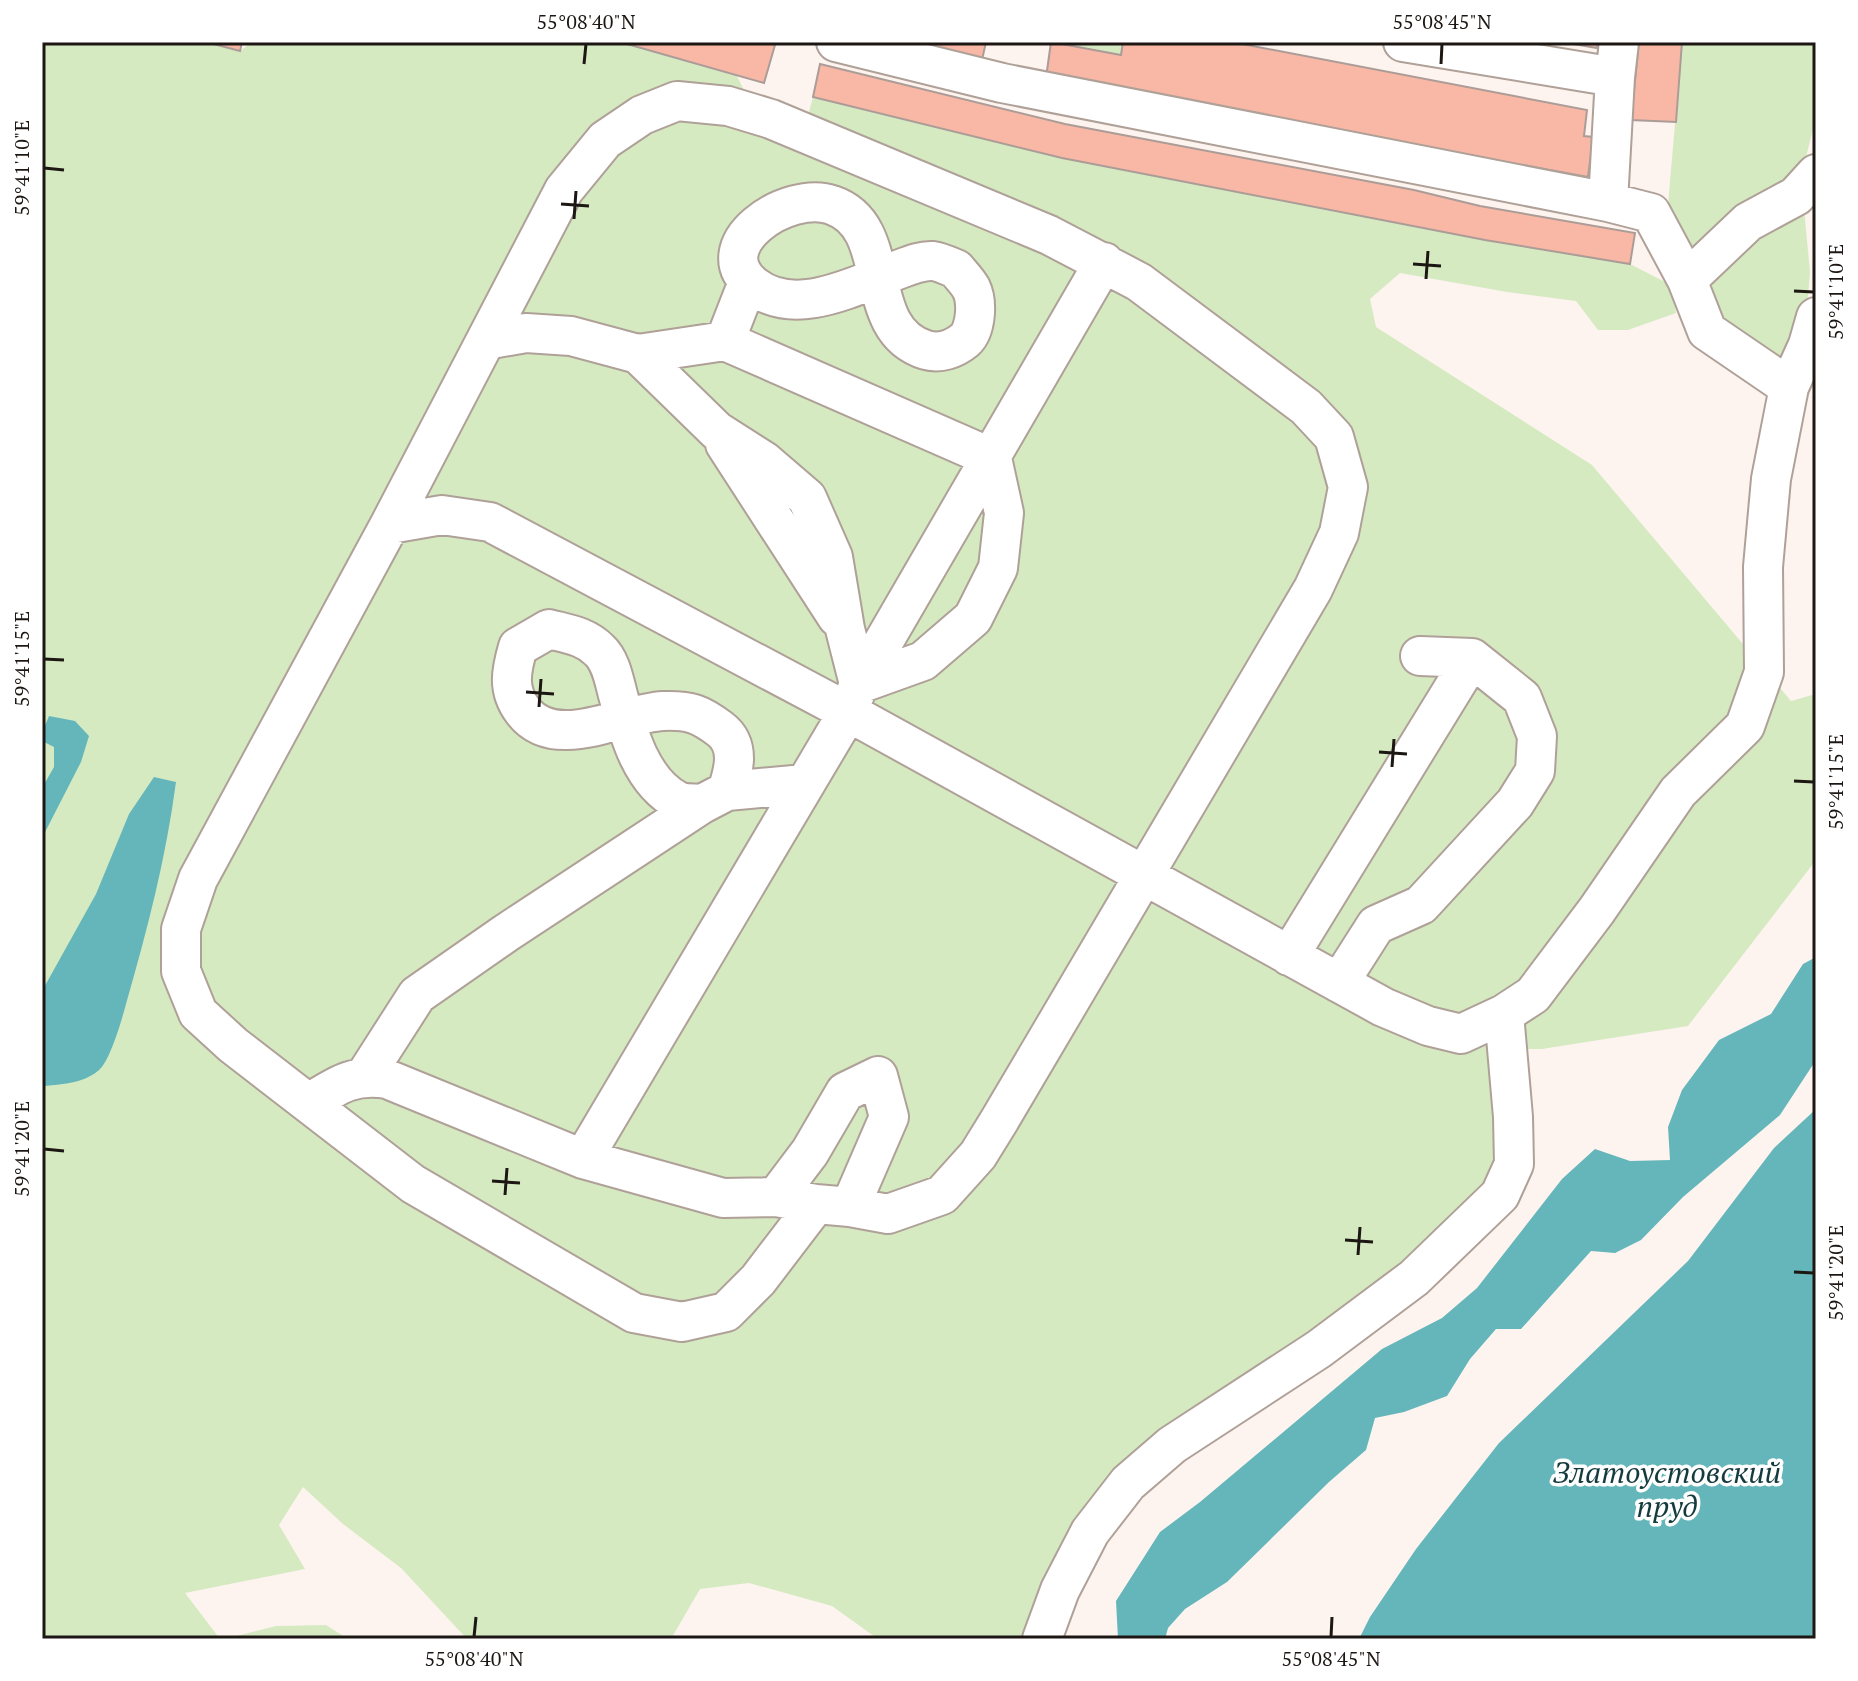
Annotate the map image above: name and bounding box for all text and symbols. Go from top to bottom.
text: 55°08'40"N [536,8,636,35]
text: 55°08'45"N [1392,8,1492,35]
text: 59°41'10"E [8,120,35,216]
text: 59°41'10"E [1822,244,1849,340]
text: 59°41'15"E [8,611,35,707]
text: 59°41'15"E [1822,734,1849,830]
text: 59°41'20"E [8,1101,35,1197]
text: 59°41'20"E [1822,1225,1849,1321]
water label: Златоустовский пруд [1553,1452,1781,1526]
text: 55°08'40"N [424,1645,524,1672]
text: 55°08'45"N [1281,1645,1381,1672]

